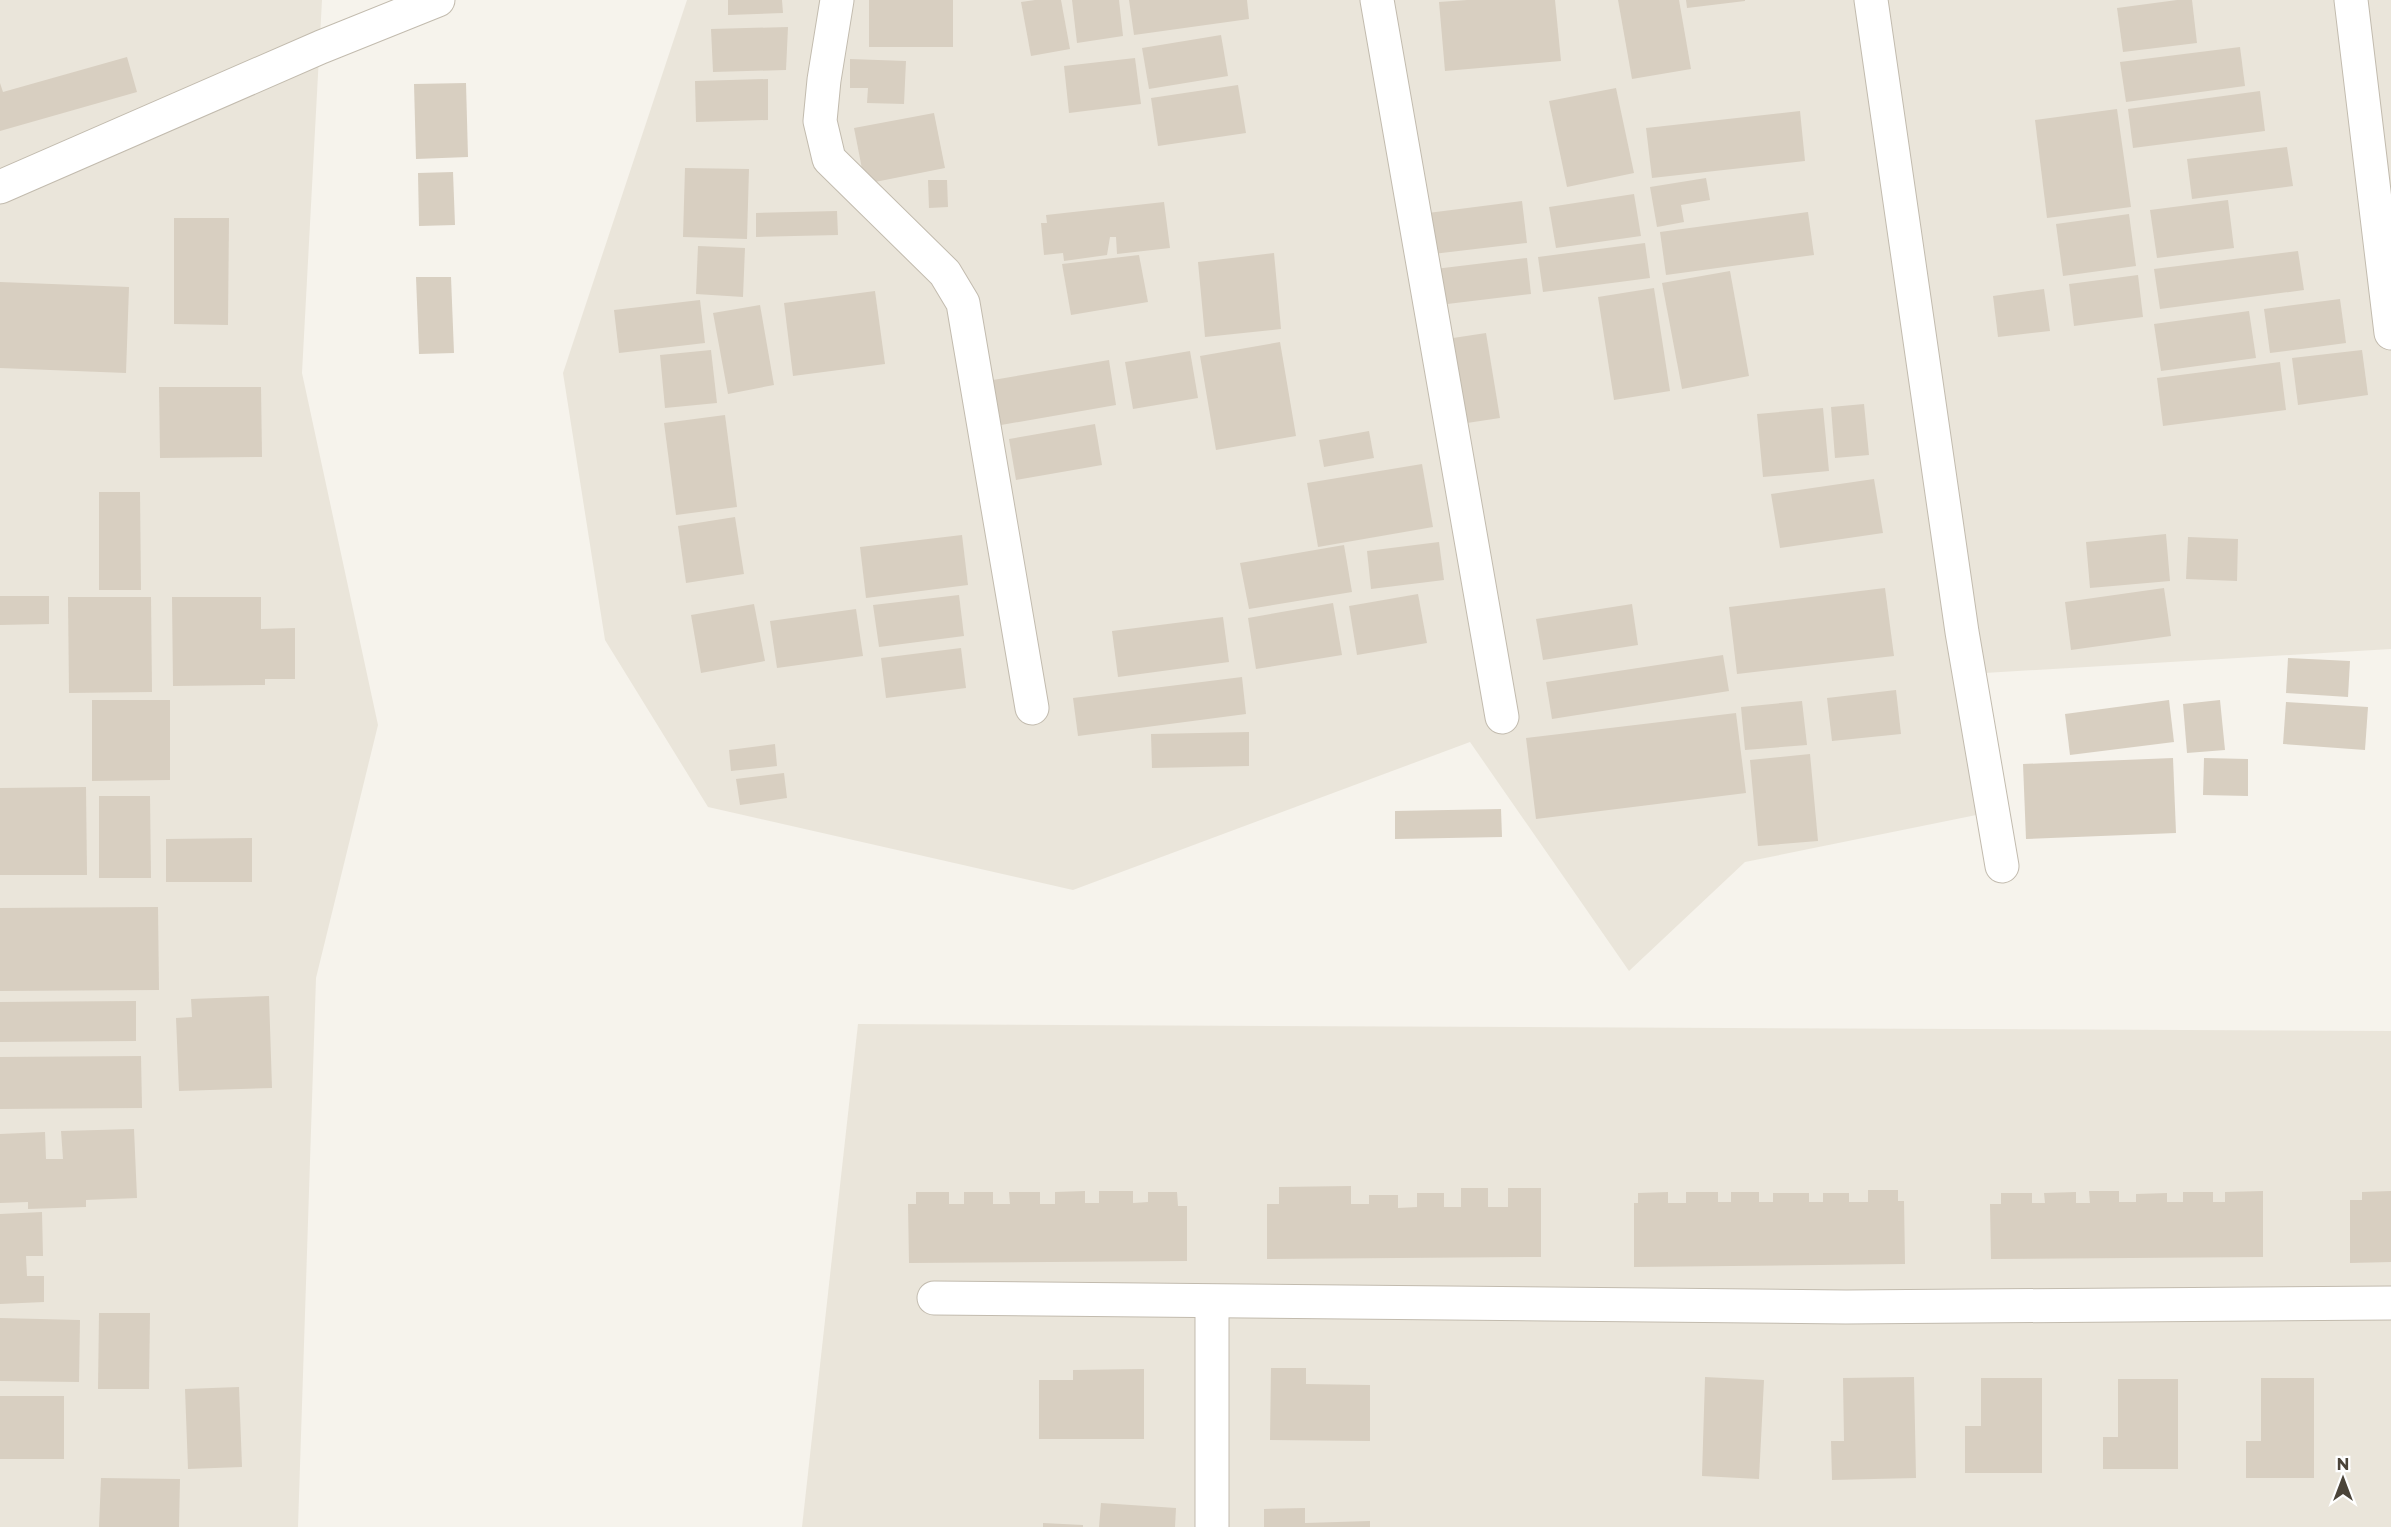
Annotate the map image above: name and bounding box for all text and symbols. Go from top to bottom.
north arrow [2313,1449,2373,1509]
text: N [2337,1455,2349,1474]

